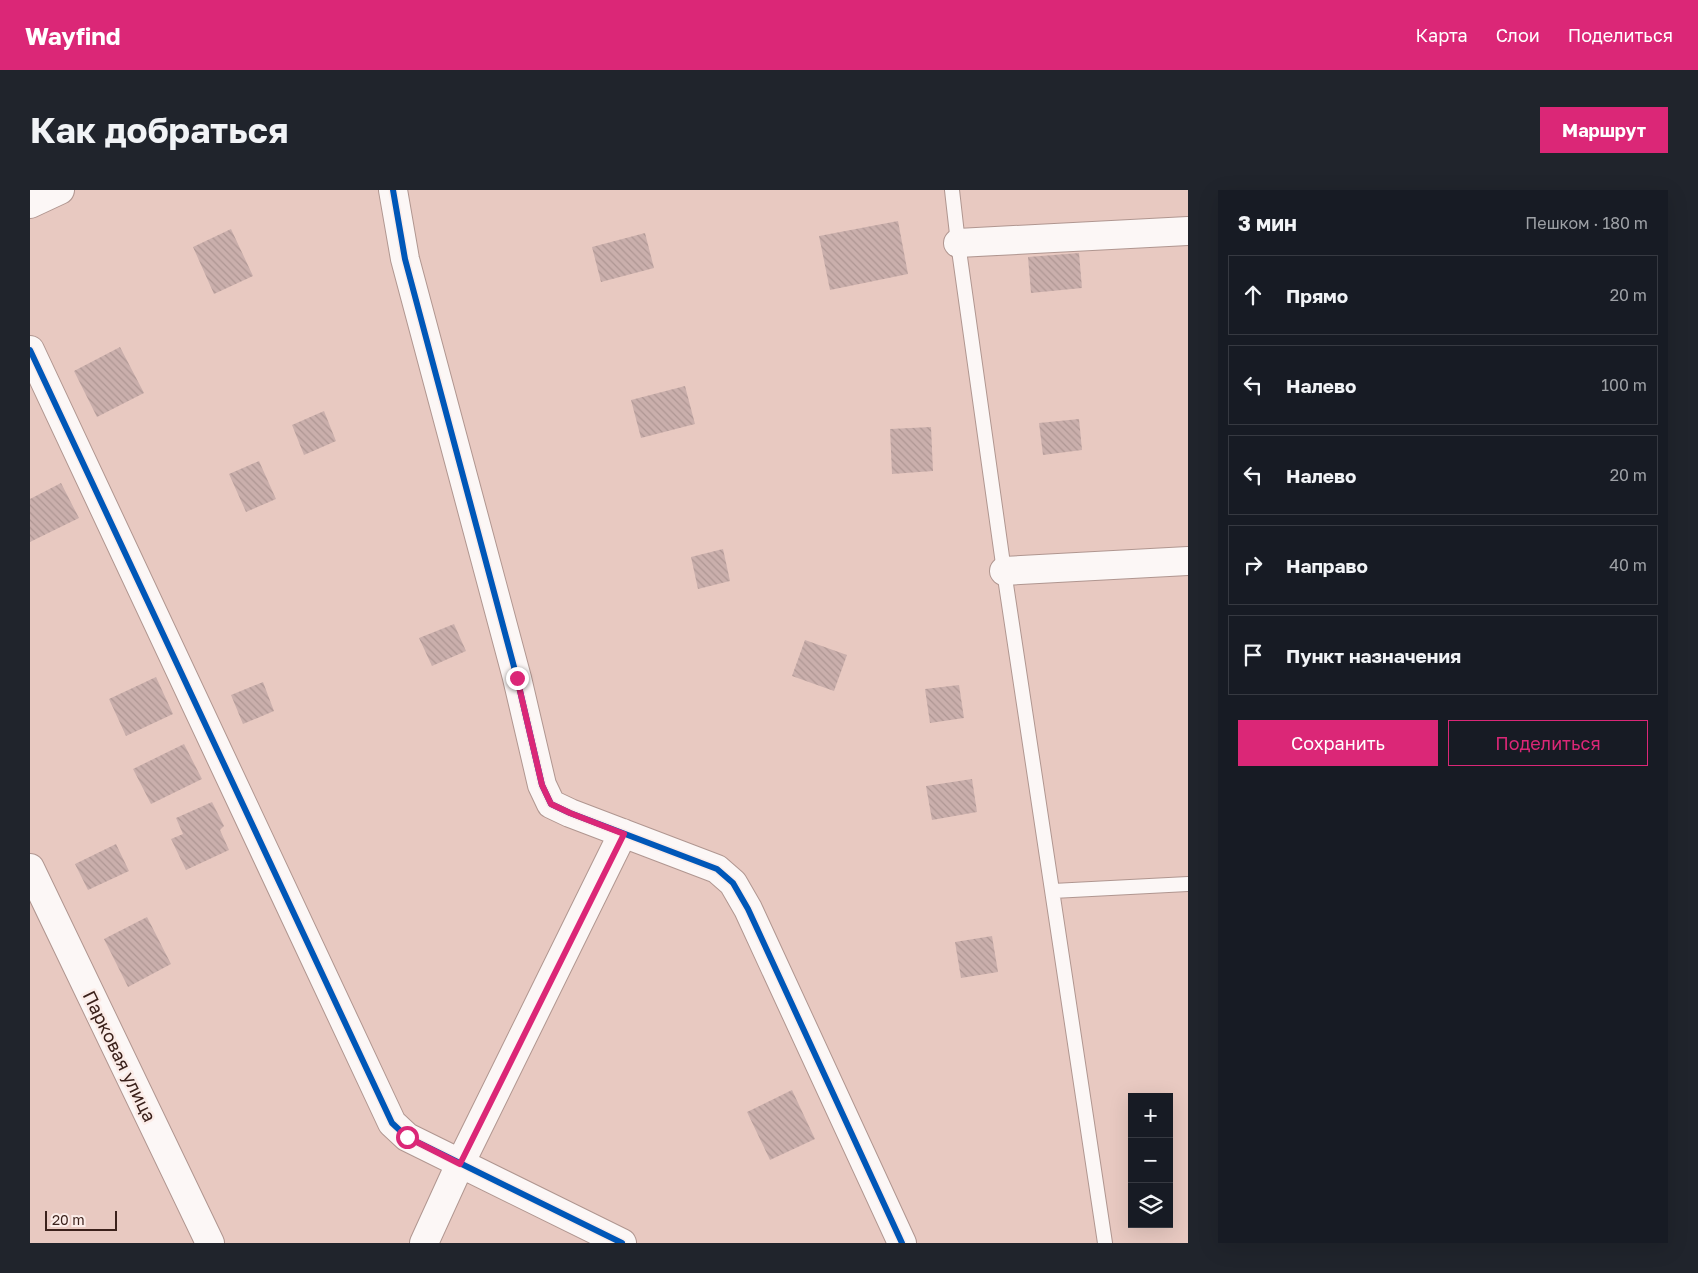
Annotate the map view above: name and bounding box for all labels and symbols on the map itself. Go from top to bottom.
route end [506,667,529,690]
street label: Парковая улица [79,987,161,1125]
route start [396,1126,419,1149]
scale bar [45,1208,118,1231]

